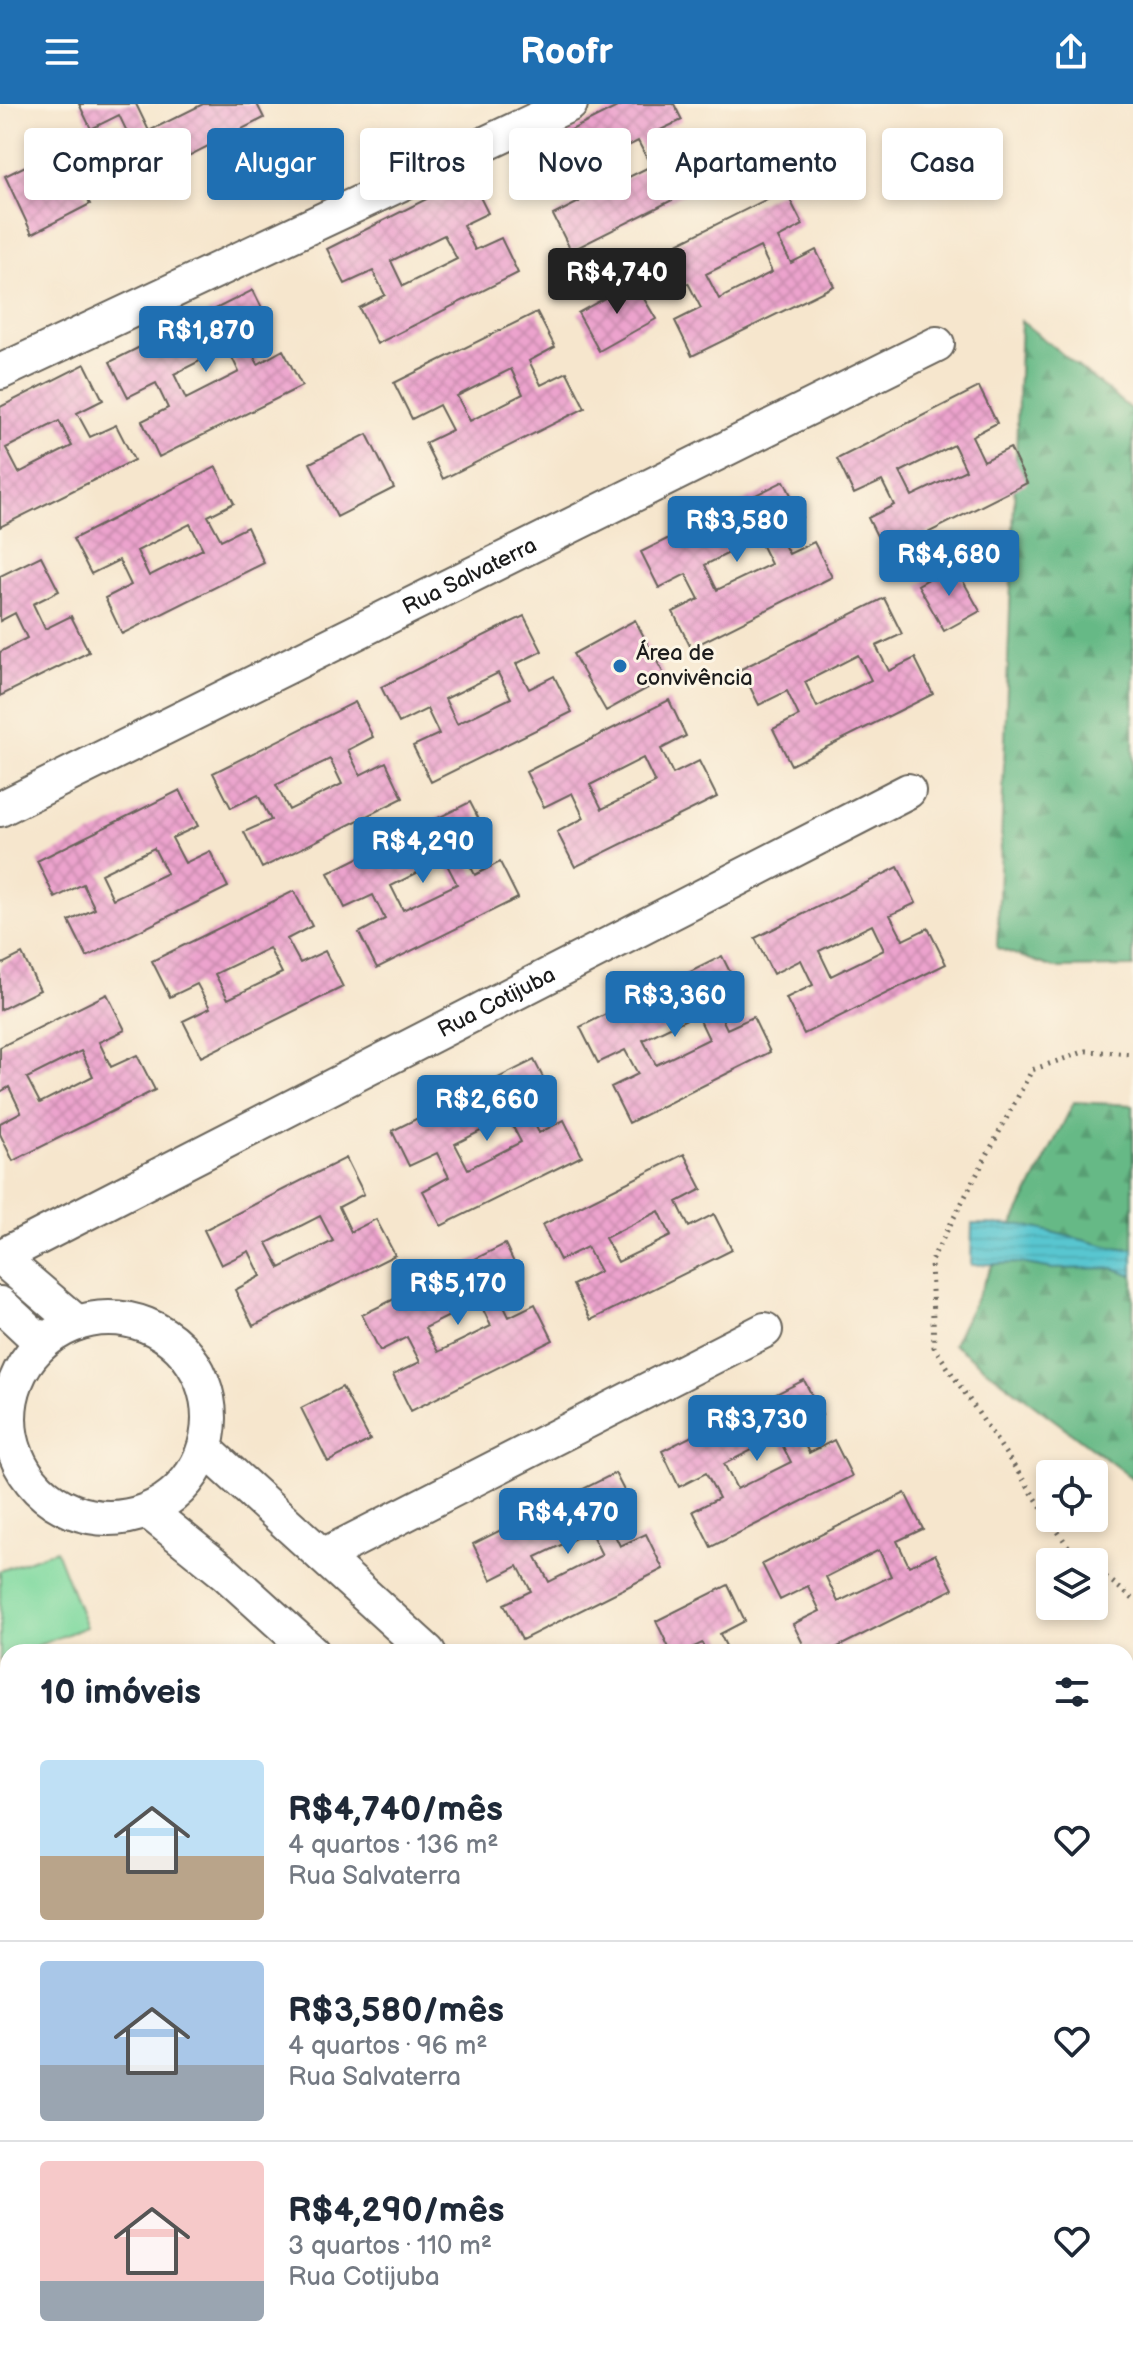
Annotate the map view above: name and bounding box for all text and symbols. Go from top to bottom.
icon: menu [40,30,84,74]
icon: share [1049,30,1093,74]
text: Roofr [520,31,613,74]
chip: Comprar [24,128,191,200]
chip: Alugar [207,128,344,200]
chip: Filtros [360,128,493,200]
chip: Novo [509,128,631,200]
chip: Apartamento [647,128,866,200]
chip: Casa [882,128,1003,200]
pin: R$4,740 [543,248,691,316]
text: R$4,740 [566,258,668,289]
pin: R$1,870 [132,306,280,374]
text: R$1,870 [157,316,255,347]
pin: R$3,580 [663,496,811,564]
text: R$3,580 [686,506,788,537]
pin: R$4,680 [875,530,1023,598]
street label: Rua Salvaterra [398,531,541,621]
text: R$4,680 [897,540,1001,571]
place label: Área de convivência [636,639,753,692]
marker: Área de convivência [611,657,629,675]
pin: R$4,290 [349,817,497,885]
text: R$4,290 [371,827,475,858]
street label: Rua Cotijuba [433,961,560,1044]
pin: R$3,360 [601,971,749,1039]
text: R$3,360 [623,981,727,1012]
pin: R$2,660 [413,1075,561,1143]
text: R$2,660 [435,1085,539,1116]
pin: R$5,170 [384,1259,532,1327]
text: R$5,170 [409,1269,507,1300]
pin: R$3,730 [683,1395,831,1463]
text: R$3,730 [706,1405,808,1436]
map controls [1036,1460,1108,1620]
button: locate [1036,1460,1108,1532]
pin: R$4,470 [494,1488,642,1556]
text: R$4,470 [517,1498,619,1529]
button: layers [1036,1548,1108,1620]
icon: filters [1050,1670,1094,1714]
text: 10 imóveis [40,1672,201,1713]
text: R$4,740/mês [288,1789,503,1830]
icon: home [104,1792,200,1888]
icon: heart [1050,1818,1094,1862]
text: 4 quartos · 136 m² [288,1830,498,1861]
text: Rua Salvaterra [288,1861,461,1892]
text: R$3,580/mês [288,1990,504,2031]
icon: home [104,1993,200,2089]
icon: heart [1050,2019,1094,2063]
text: 4 quartos · 96 m² [288,2031,487,2062]
text: Rua Salvaterra [288,2062,461,2093]
text: R$4,290/mês [288,2190,504,2231]
icon: home [104,2193,200,2289]
icon: heart [1050,2219,1094,2263]
text: 3 quartos · 110 m² [288,2231,492,2262]
text: Rua Cotijuba [288,2262,440,2293]

